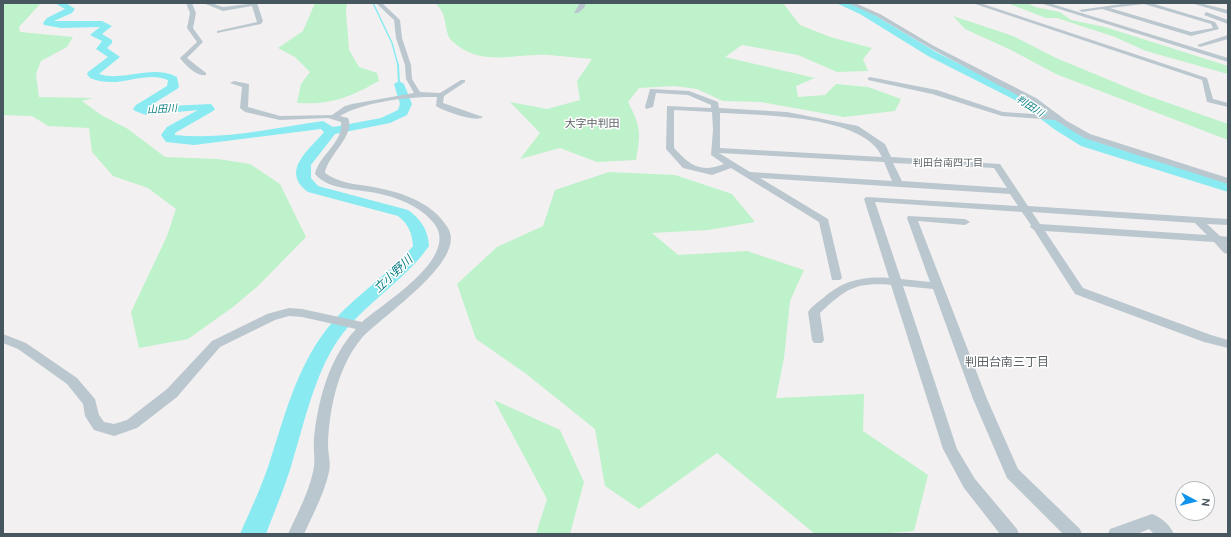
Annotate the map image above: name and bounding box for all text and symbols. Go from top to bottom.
water label: 判田川 [1014,93,1046,119]
water label: 山田川 [147,102,177,116]
district label: 大字中判田 [565,116,619,130]
district label: 判田台南四丁目 [913,157,983,169]
water label: 立小野川 [371,252,415,296]
district label: 判田台南三丁目 [965,355,1049,369]
north arrow [1175,481,1215,521]
text: N [1199,498,1212,507]

